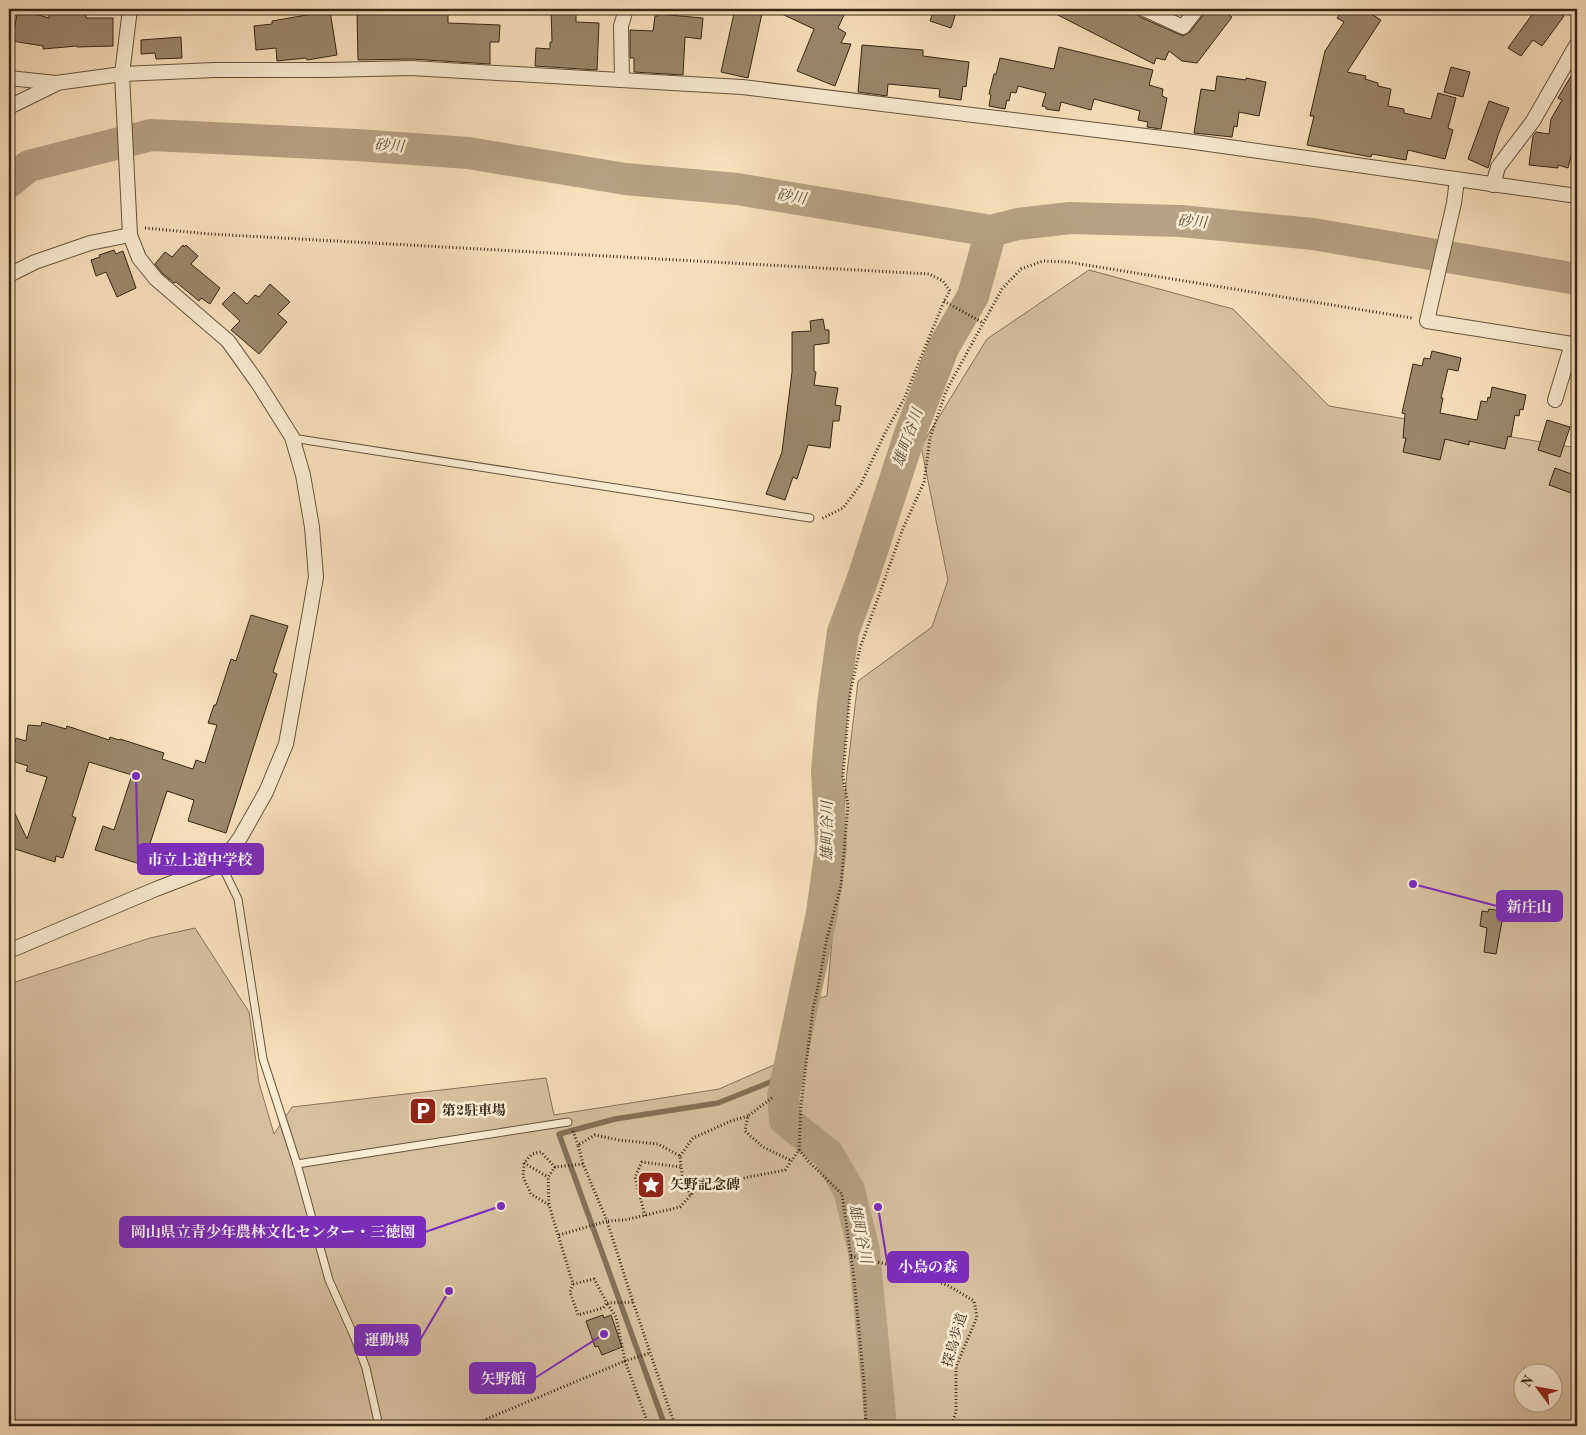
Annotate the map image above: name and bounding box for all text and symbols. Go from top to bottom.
water label: 砂川 [374,136,407,156]
water label: 砂川 [775,186,809,208]
water label: 砂川 [1177,212,1210,232]
water label: 雄町谷川 [890,405,927,469]
water label: 雄町谷川 [819,799,836,861]
callout: 市立上道中学校 [138,844,263,874]
text: 市立上道中学校 [147,852,253,869]
callout: 新庄山 [1497,891,1562,921]
text: 新庄山 [1506,899,1552,916]
parking icon: 第2駐車場 [408,1096,438,1126]
place label: 第2駐車場 [442,1103,506,1118]
place icon: 矢野記念碑 [636,1170,666,1200]
place label: 矢野記念碑 [670,1177,740,1192]
water label: 雄町谷川 [845,1203,875,1267]
callout: 岡山県立青少年農林文化センター・三徳園 [120,1217,425,1247]
text: 岡山県立青少年農林文化センター・三徳園 [131,1224,415,1241]
callout: 小鳥の森 [888,1252,968,1282]
text: 小鳥の森 [898,1259,958,1276]
street label: 探鳥歩道 [940,1311,969,1369]
callout: 運動場 [355,1325,420,1355]
text: 運動場 [364,1332,410,1349]
north arrow [1514,1362,1564,1412]
callout: 矢野館 [470,1363,535,1393]
text: 矢野館 [480,1371,526,1388]
text: N [1519,1373,1537,1390]

